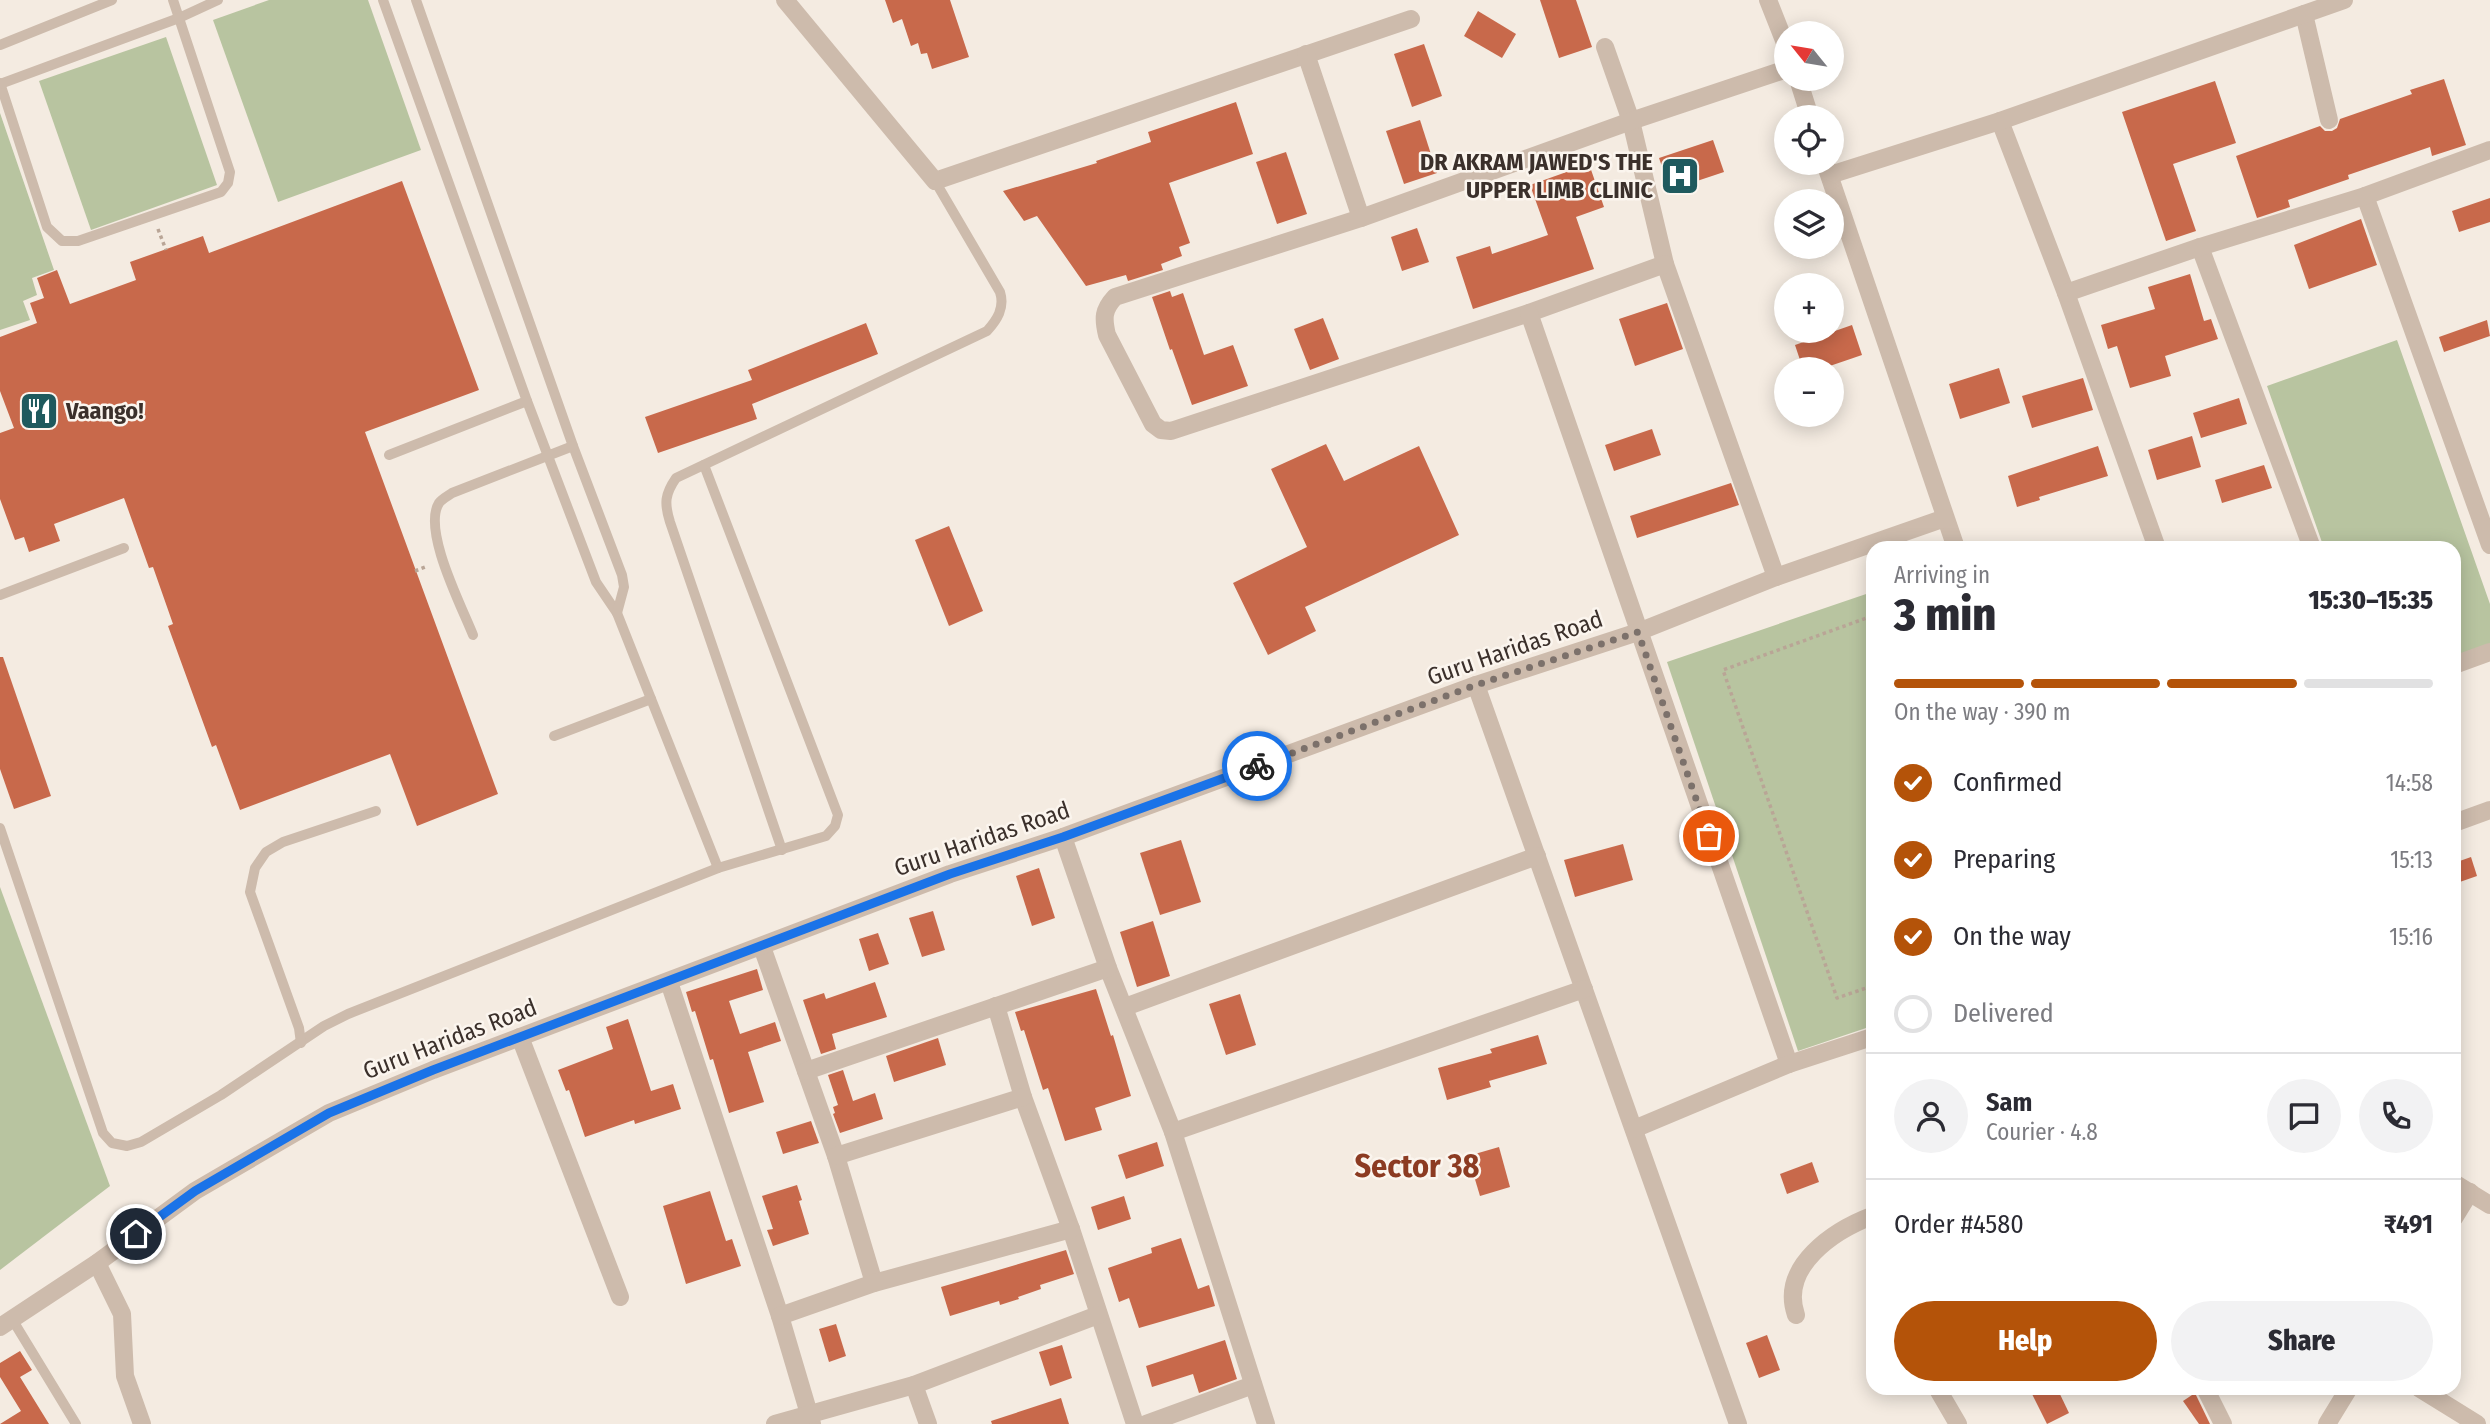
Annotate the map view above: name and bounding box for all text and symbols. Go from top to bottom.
north arrow [1774,21,1844,91]
map controls [1774,21,1844,427]
button: locate [1774,105,1844,175]
place label: DR AKRAM JAWED'S THE UPPER LIMB CLINIC [1420,148,1653,204]
hospital icon: DR AKRAM JAWED'S THE UPPER LIMB CLINIC [1659,155,1701,197]
button: layers [1774,189,1844,259]
button: + [1774,273,1844,343]
button: − [1774,357,1844,427]
restaurant icon: Vaango! [18,390,60,432]
place label: Vaango! [65,397,144,425]
text: Arriving in [1894,561,1990,589]
text: 15:30–15:35 [2309,585,2433,616]
text: 3 min [1894,587,1996,642]
street label: Guru Haridas Road [1424,605,1606,691]
text: On the way · 390 m [1894,698,2070,726]
courier [1222,731,1292,801]
icon: bike [1238,747,1276,785]
icon: check [1894,764,1932,802]
text: Confirmed [1953,767,2063,798]
text: 14:58 [2386,769,2433,797]
street label: Guru Haridas Road [891,796,1073,882]
pin [1679,806,1739,866]
icon: bag [1690,817,1728,855]
icon: check [1894,841,1932,879]
text: Preparing [1953,844,2055,875]
text: 15:13 [2390,846,2433,874]
icon: check [1894,918,1932,956]
text: On the way [1953,921,2071,952]
text: 15:16 [2389,923,2433,951]
street label: Guru Haridas Road [359,993,541,1085]
text: Delivered [1953,998,2054,1029]
button: person [1894,1079,1968,1153]
button: chat [2267,1079,2341,1153]
button: phone [2359,1079,2433,1153]
text: Sam [1986,1087,2032,1118]
text: Courier · 4.8 [1986,1118,2098,1146]
district label: Sector 38 [1355,1147,1480,1185]
pin [106,1204,166,1264]
text: Order #4580 [1894,1209,2024,1240]
text: ₹491 [2384,1209,2433,1240]
icon: home [117,1215,155,1253]
button: Help [1894,1301,2157,1381]
button: Share [2171,1301,2433,1381]

